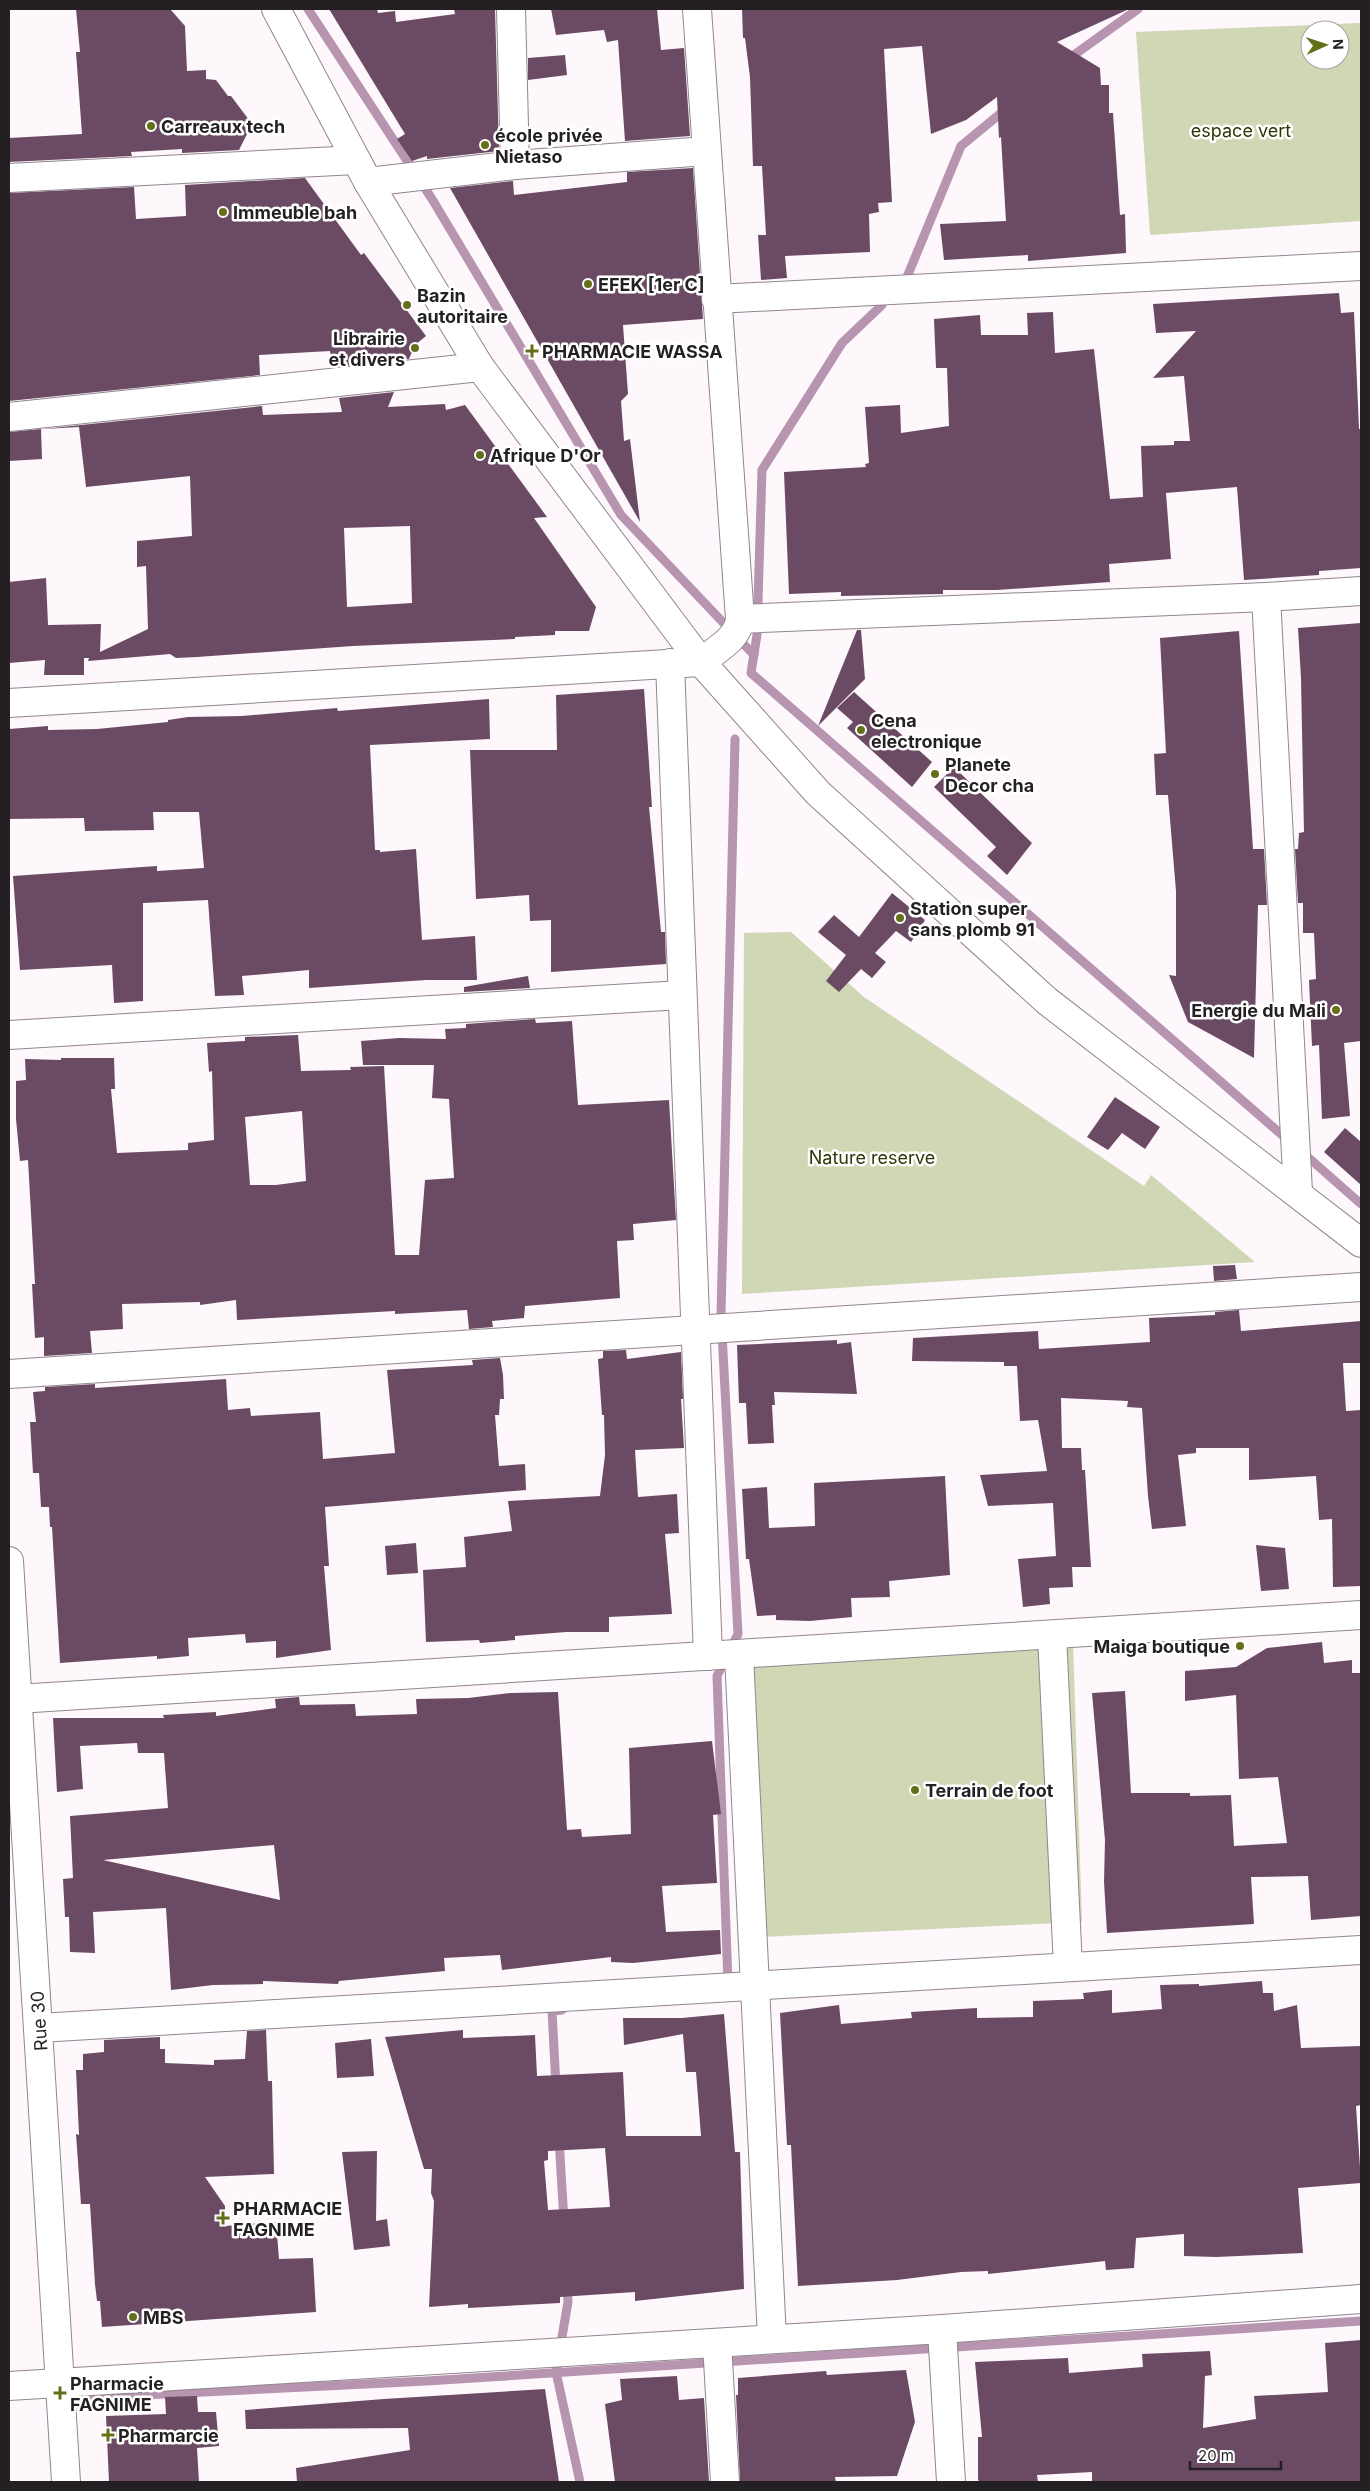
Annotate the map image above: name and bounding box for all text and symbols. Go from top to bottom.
north arrow [1300,20,1350,70]
text: N [1330,39,1347,50]
place label: Carreaux tech [161,116,285,137]
marker: Carreaux tech [145,120,157,132]
park label: espace vert [1191,120,1291,141]
place label: école privée Nietaso [495,125,603,167]
marker: école privée Nietaso [479,139,491,151]
place label: Immeuble bah [233,202,357,223]
marker: Immeuble bah [217,206,229,218]
place label: EFEK [1er C] [598,274,705,295]
marker: EFEK [1er C] [582,278,594,290]
place label: Bazin autoritaire [417,285,508,327]
marker: Bazin autoritaire [401,299,413,311]
place label: Librairie et divers [329,328,405,370]
place label: PHARMACIE WASSA [542,341,723,362]
marker: Librairie et divers [409,342,421,354]
marker: PHARMACIE WASSA [526,345,538,357]
place label: Afrique D'Or [490,445,601,466]
marker: Afrique D'Or [474,449,486,461]
place label: Cena electronique [871,710,982,752]
marker: Cena electronique [855,724,867,736]
place label: Planete Decor cha [945,754,1034,796]
marker: Planete Decor cha [929,768,941,780]
place label: Station super sans plomb 91 [910,898,1035,940]
marker: Station super sans plomb 91 [894,912,906,924]
place label: Energie du Mali [1191,1000,1326,1021]
marker: Energie du Mali [1330,1004,1342,1016]
park label: Nature reserve [809,1147,935,1168]
place label: Maiga boutique [1093,1636,1230,1657]
marker: Maiga boutique [1234,1640,1246,1652]
place label: Terrain de foot [925,1780,1054,1801]
marker: Terrain de foot [909,1784,921,1796]
street label: Rue 30 [26,1990,52,2052]
place label: PHARMACIE FAGNIME [233,2198,342,2240]
marker: PHARMACIE FAGNIME [217,2212,229,2224]
place label: MBS [143,2307,184,2328]
marker: MBS [127,2311,139,2323]
place label: Pharmacie FAGNIME [70,2373,164,2415]
marker: Pharmacie FAGNIME [54,2387,66,2399]
place label: Pharmarcie [118,2425,219,2446]
marker: Pharmarcie [102,2429,114,2441]
scale bar [1190,2438,1281,2470]
text: 20 m [1198,2446,1234,2465]

